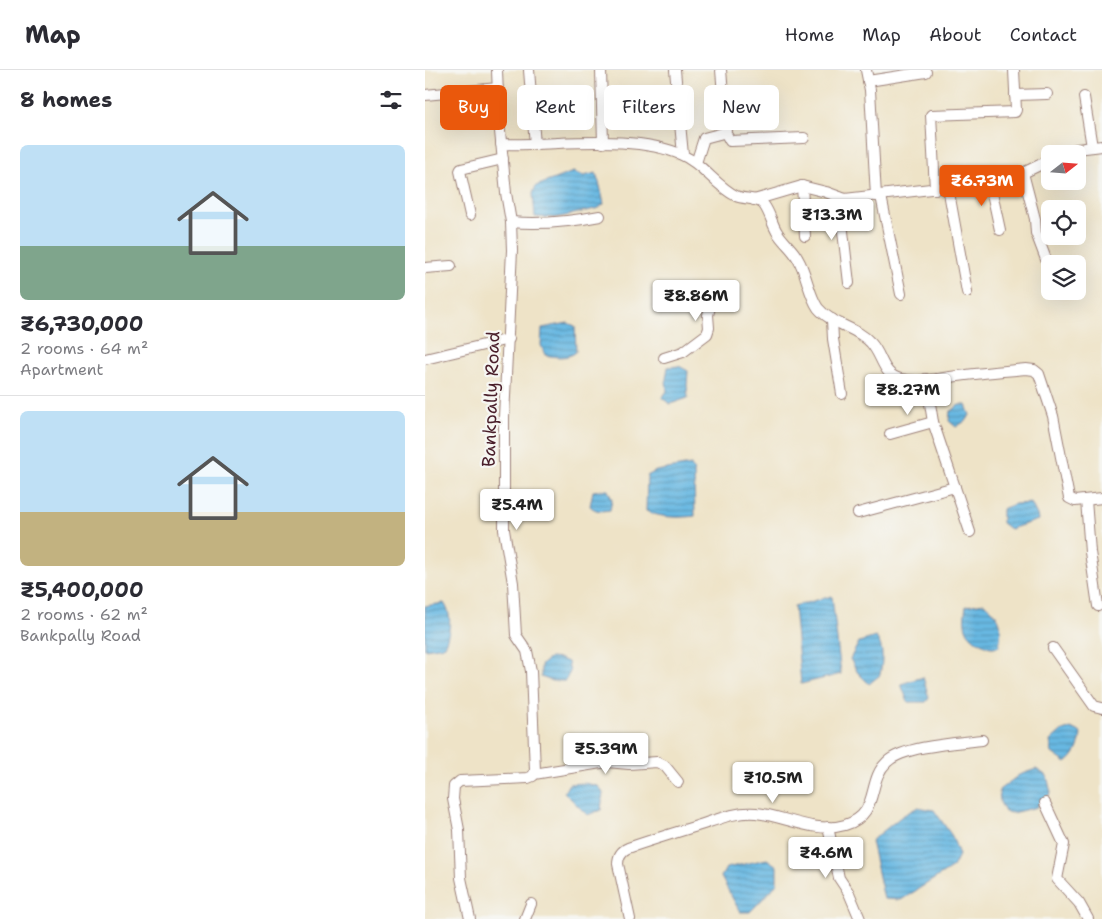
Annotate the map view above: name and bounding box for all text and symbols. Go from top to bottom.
text: Map [25,19,81,51]
text: Home [785,23,834,47]
text: Map [862,23,901,47]
text: About [929,23,982,47]
text: Contact [1010,23,1077,47]
chip: Buy [440,85,507,130]
chip: Rent [517,85,594,130]
chip: Filters [604,85,694,130]
chip: New [704,85,779,130]
text: 8 homes [20,86,112,114]
icon: filters [377,86,405,114]
north arrow [1041,145,1086,190]
map controls [1041,145,1086,300]
pin: ₹6.73M [941,164,1023,207]
text: ₹6.73M [950,170,1014,191]
icon: home [168,178,258,268]
pin: ₹13.3M [791,198,873,241]
button: locate [1041,200,1086,245]
text: ₹13.3M [802,204,862,225]
button: layers [1041,255,1086,300]
pin: ₹8.86M [655,280,737,322]
text: ₹8.86M [664,285,728,306]
text: ₹6,730,000 [20,310,143,338]
street label: Bankpally Road [477,331,505,467]
text: 2 rooms · 64 m² [20,338,148,359]
text: Apartment [20,359,103,380]
pin: ₹8.27M [867,374,949,416]
text: ₹8.27M [876,379,940,400]
icon: home [168,443,258,533]
pin: ₹5.4M [482,488,552,531]
text: ₹5.4M [491,494,543,515]
text: ₹5,400,000 [20,576,144,604]
text: 2 rooms · 62 m² [20,604,148,625]
text: Bankpally Road [20,625,141,646]
pin: ₹5.39M [565,732,647,775]
text: ₹5.39M [574,738,638,759]
pin: ₹10.5M [732,762,814,804]
text: ₹10.5M [743,767,803,788]
pin: ₹4.6M [791,836,861,879]
text: ₹4.6M [799,842,853,863]

